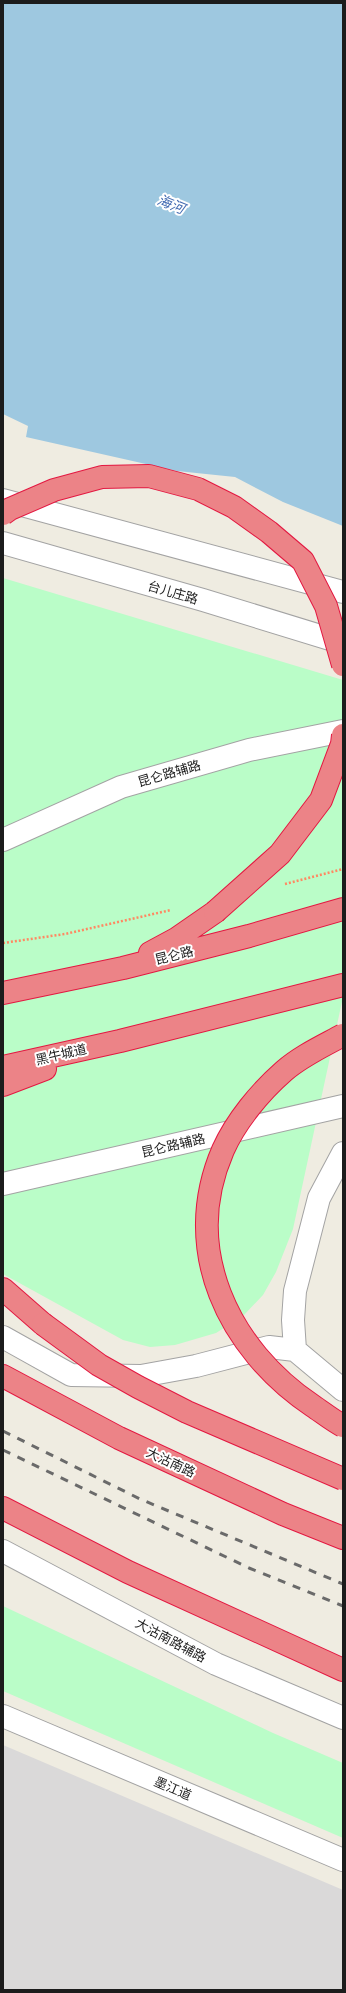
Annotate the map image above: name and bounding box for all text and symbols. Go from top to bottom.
water label: 海河 [155,191,190,218]
street label: 台儿庄路 [146,578,200,607]
street label: 昆仑路辅路 [136,757,202,790]
street label: 昆仑路 [153,943,195,967]
street label: 黑牛城道 [34,1041,88,1068]
street label: 昆仑路辅路 [140,1131,206,1160]
street label: 大沽南路 [144,1445,198,1480]
street label: 大沽南路辅路 [133,1616,209,1665]
street label: 墨江道 [152,1774,194,1803]

